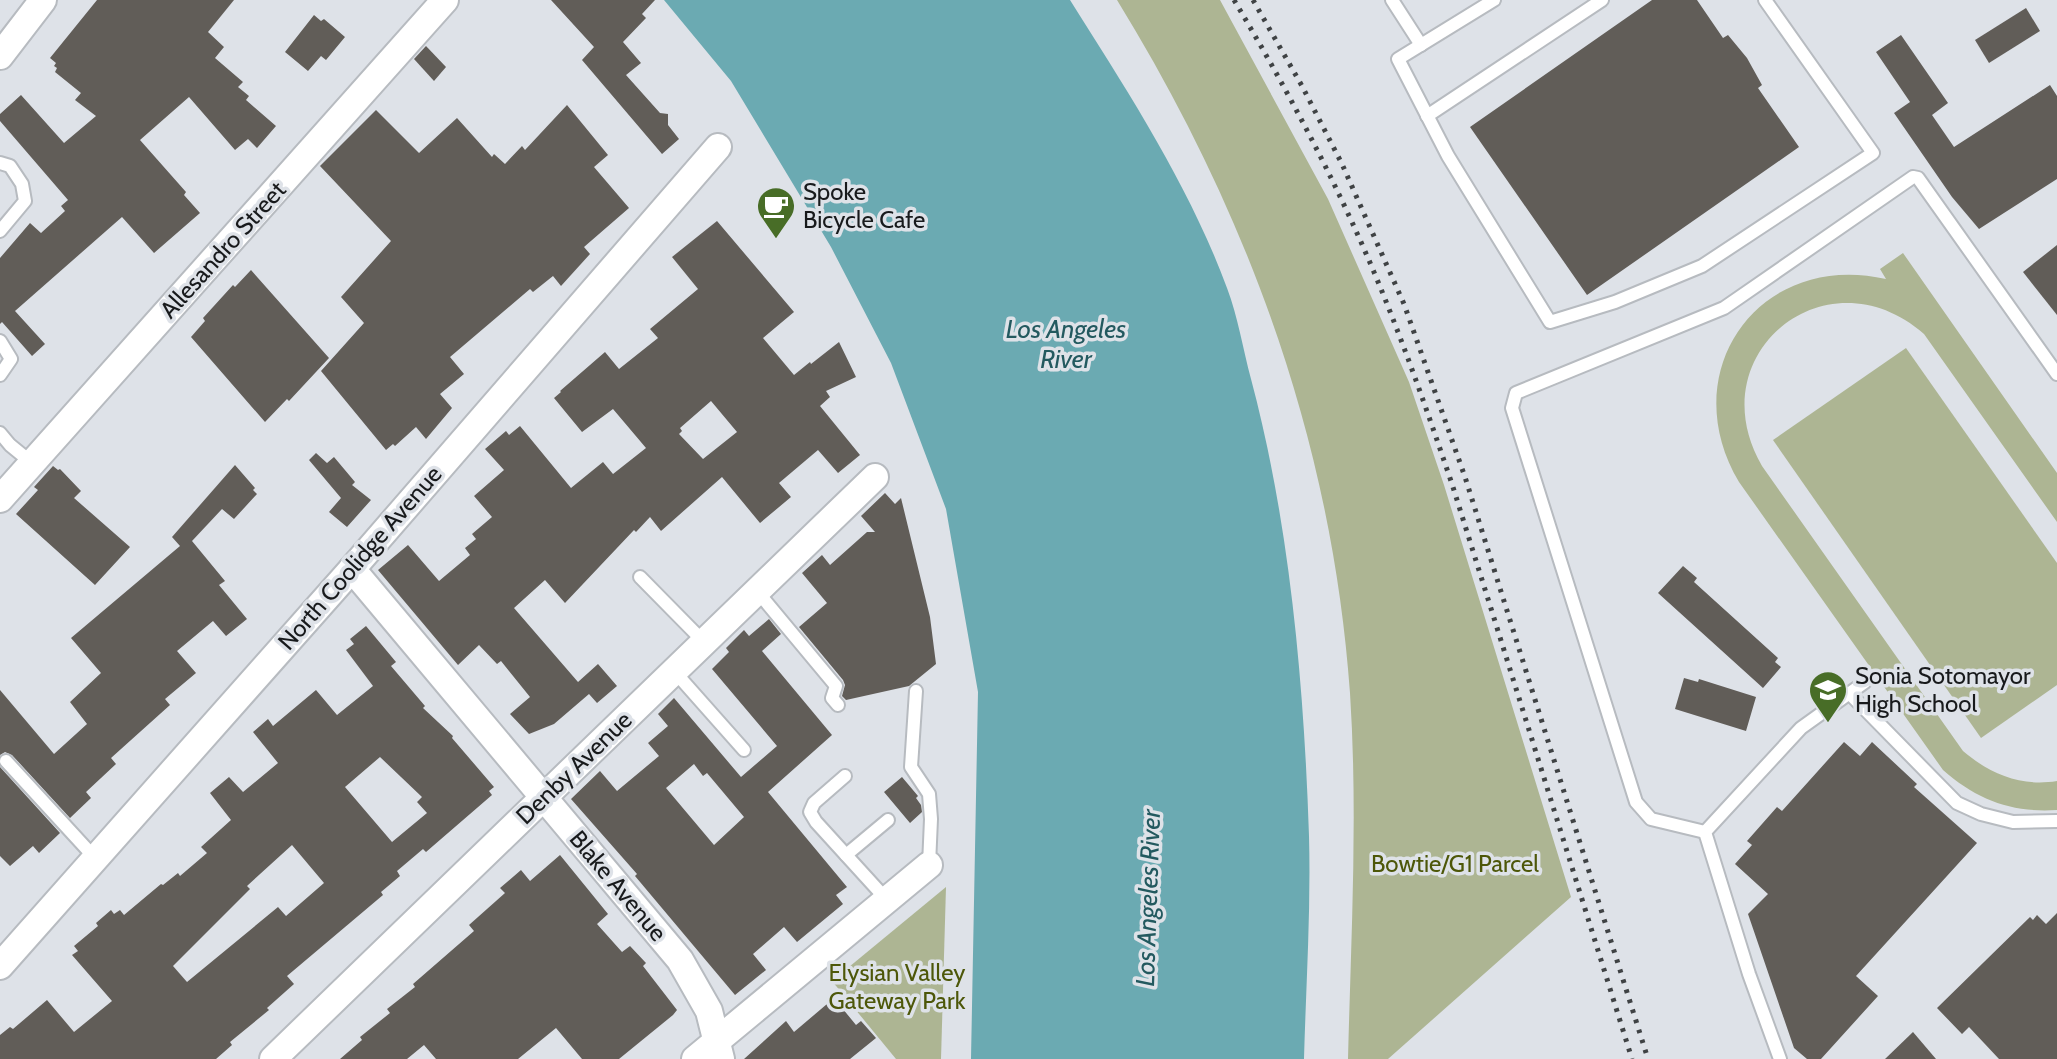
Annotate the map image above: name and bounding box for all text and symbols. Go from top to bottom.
street label: Allesandro Street [154,175,292,324]
place label: Spoke Bicycle Cafe [803,177,925,234]
cafe icon: Spoke Bicycle Cafe [755,185,797,240]
water label: Los Angeles River [1006,313,1126,375]
street label: North Coolidge Avenue [272,460,447,656]
place label: Sonia Sotomayor High School [1855,661,2031,718]
school or university icon: Sonia Sotomayor High School [1807,669,1849,724]
street label: Denby Avenue [510,705,638,830]
water label: Los Angeles River [1129,808,1167,987]
street label: Blake Avenue [564,825,673,947]
park label: Bowtie/G1 Parcel [1371,849,1539,878]
park label: Elysian Valley Gateway Park [829,958,966,1015]

